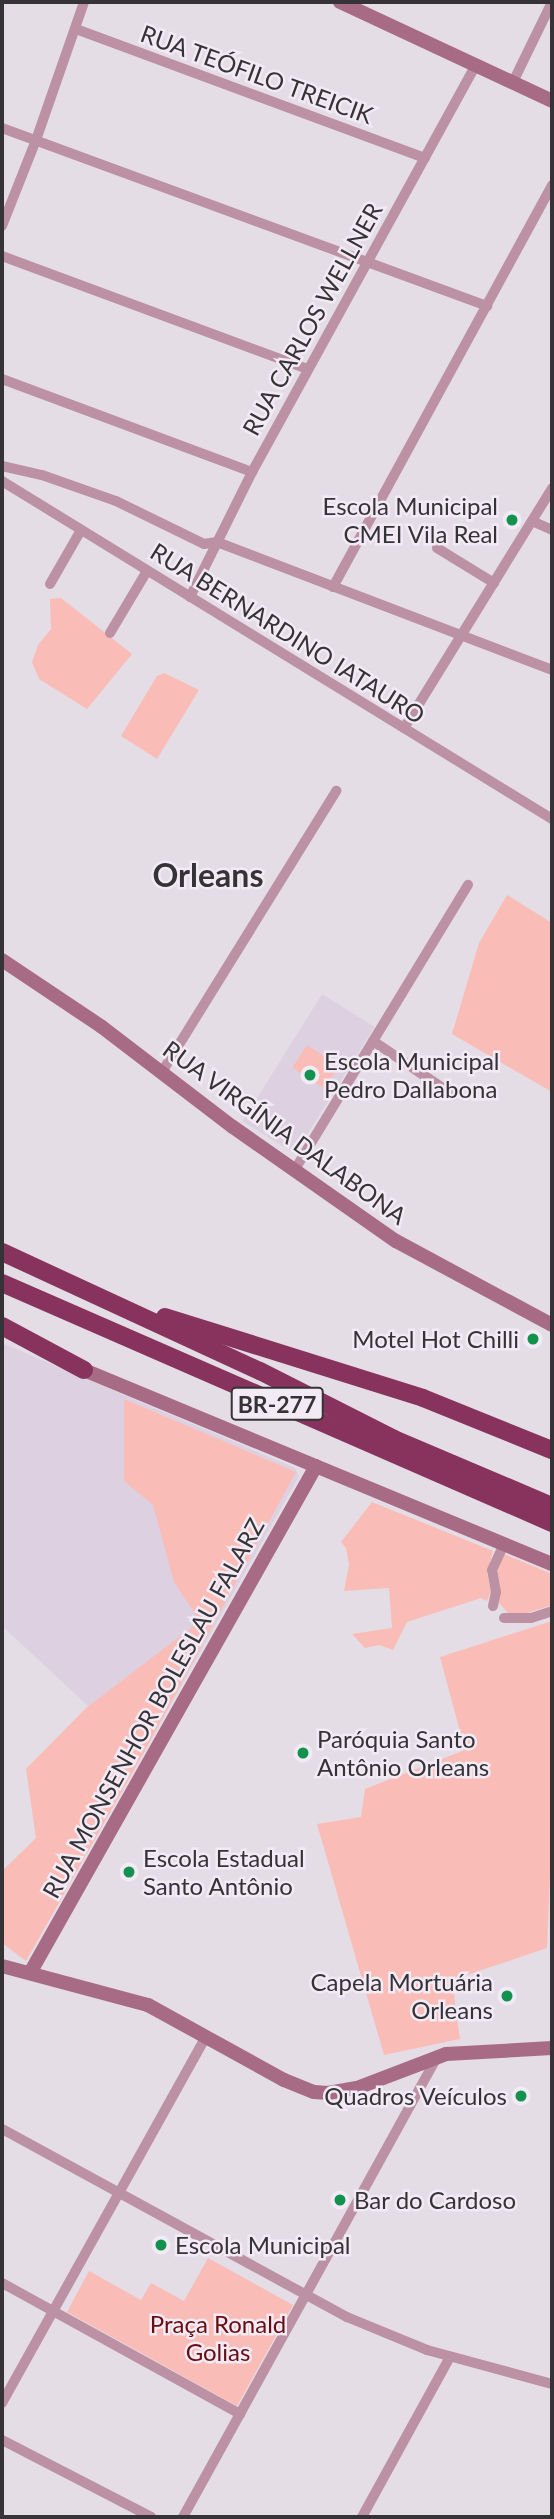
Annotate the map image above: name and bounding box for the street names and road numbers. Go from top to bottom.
street label: RUA TEÓFILO TREICIK [136,18,378,130]
street label: RUA CARLOS WELLNER [236,197,388,441]
street label: RUA BERNARDINO IATAURO [145,536,431,730]
street label: RUA VIRGÍNIA DALABONA [157,1033,413,1231]
road number: BR-277 [230,1385,324,1424]
street label: RUA MONSENHOR BOLESLAU FALARZ [36,1513,270,1903]

